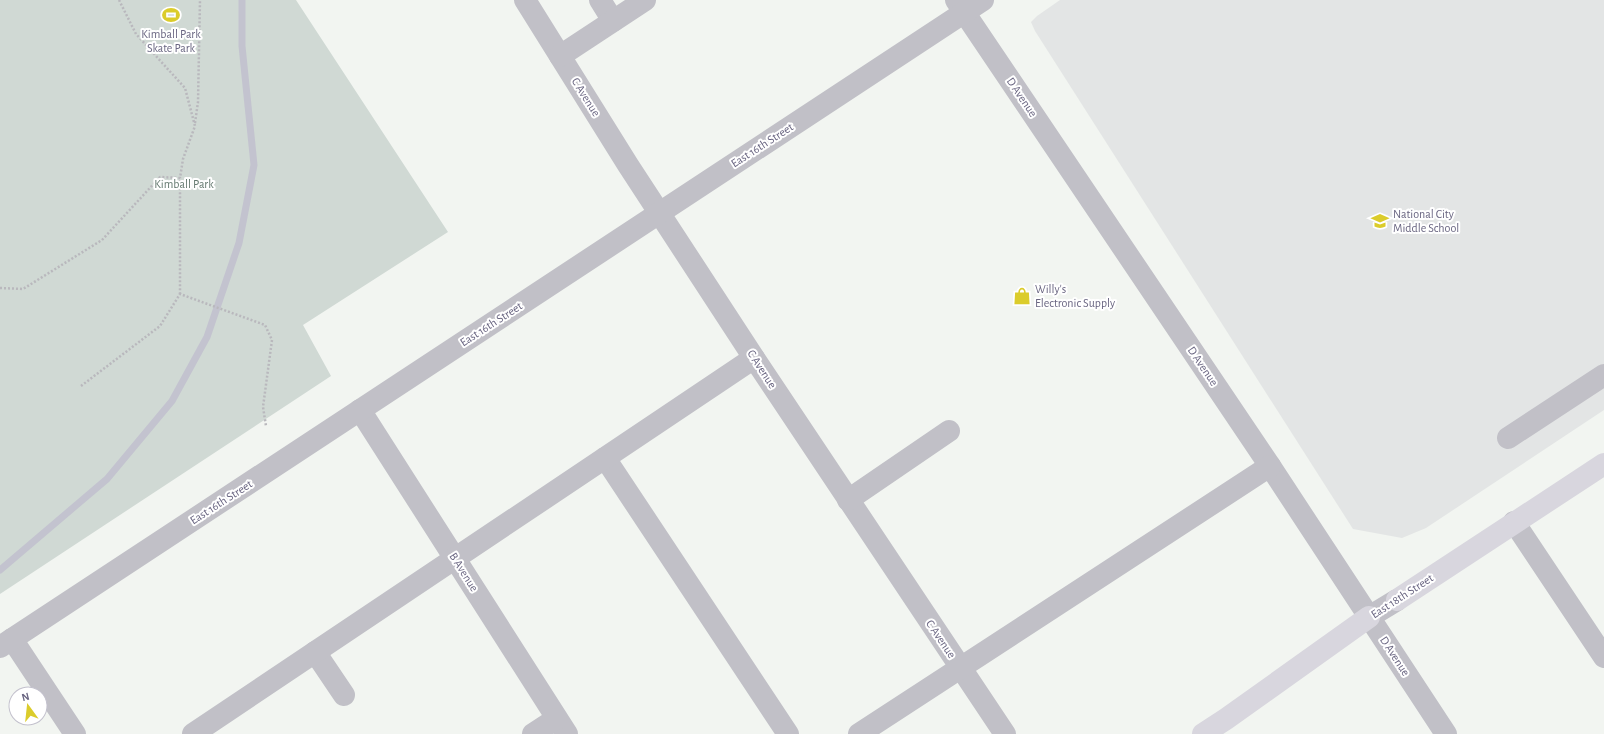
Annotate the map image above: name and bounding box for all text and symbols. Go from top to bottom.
sports icon: Kimball Park Skate Park [161,5,181,25]
place label: Kimball Park Skate Park [141,28,201,54]
street label: D Avenue [1005,75,1039,119]
street label: C Avenue [569,76,603,118]
street label: East 16th Street [729,120,795,169]
park label: Kimball Park [154,178,214,190]
place label: National City Middle School [1393,208,1459,234]
school or university icon: National City Middle School [1370,211,1390,231]
place label: Willy's Electronic Supply [1035,283,1115,310]
shop icon: Willy's Electronic Supply [1012,286,1032,306]
street label: East 16th Street [458,299,524,348]
street label: D Avenue [1186,344,1220,388]
street label: C Avenue [745,348,779,390]
street label: East 16th Street [188,477,254,526]
street label: B Avenue [447,550,481,594]
street label: East 18th Street [1369,571,1435,620]
street label: C Avenue [924,618,958,660]
street label: D Avenue [1378,634,1412,678]
north arrow [8,686,48,726]
text: N [20,691,31,703]

